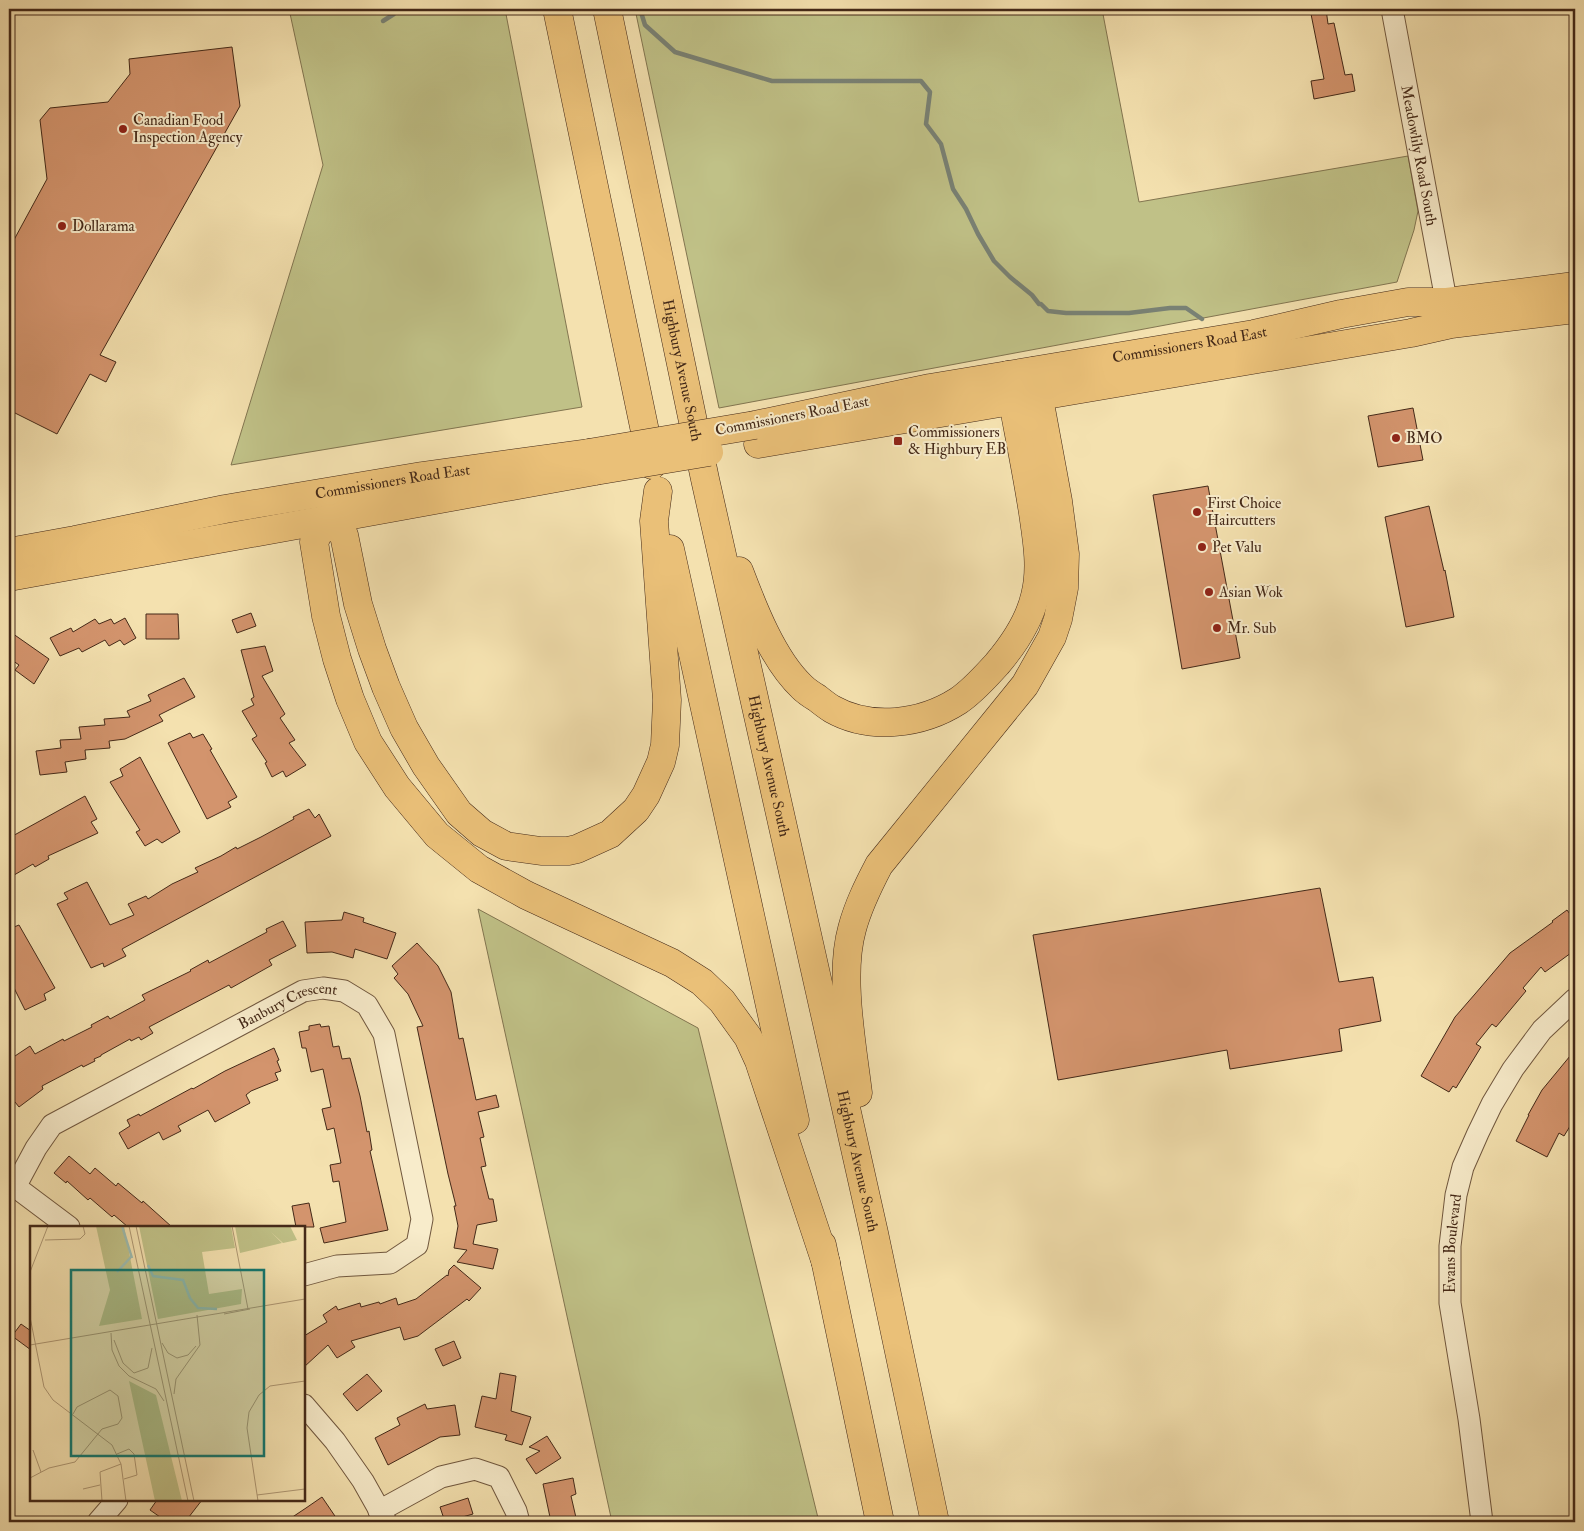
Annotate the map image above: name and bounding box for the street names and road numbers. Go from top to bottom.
street label: Meadowlily Road South [1397,84,1442,227]
street label: Highbury Avenue South [658,297,706,443]
street label: Commissioners Road East [1111,322,1269,367]
street label: Commissioners Road East [713,392,871,440]
street label: Commissioners Road East [314,460,471,503]
street label: Highbury Avenue South [744,693,794,839]
street label: Banbury Crescent [235,978,339,1033]
street label: Highbury Avenue South [833,1088,883,1234]
street label: Evans Boulevard [1441,1192,1466,1293]

